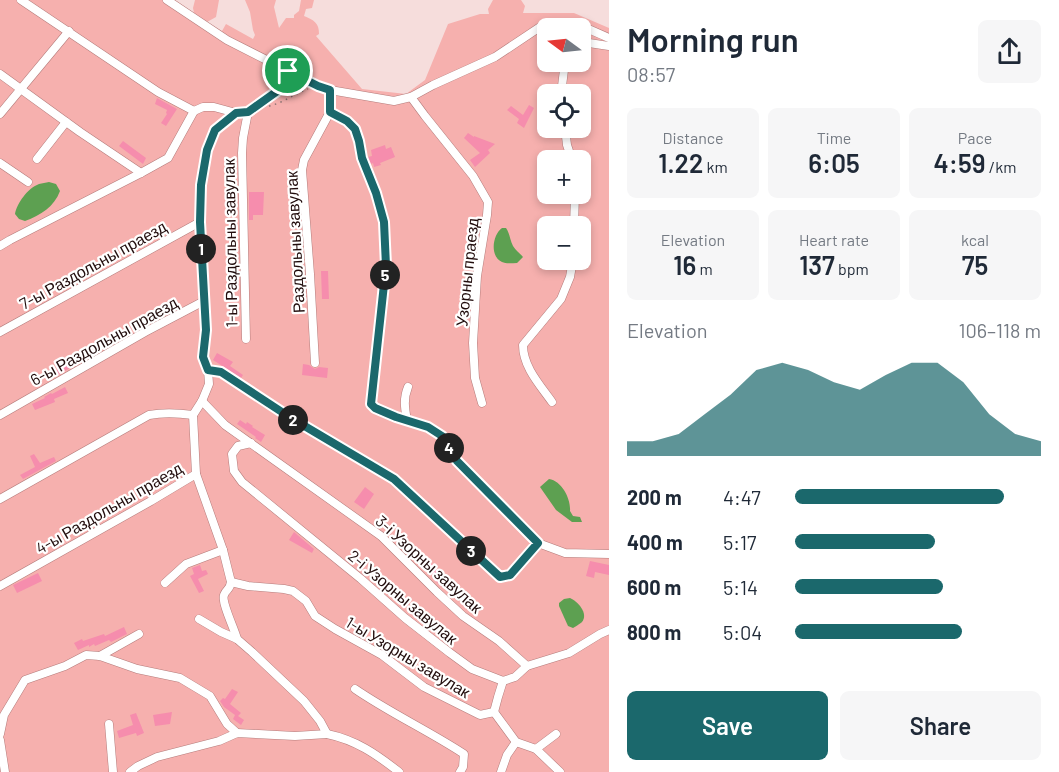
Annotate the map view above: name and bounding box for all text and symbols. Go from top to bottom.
north arrow [537,18,591,72]
map controls [537,18,591,270]
text: Morning run [627,19,799,59]
button: share [978,20,1041,83]
pin [262,45,313,96]
icon: arrive [271,54,304,87]
text: 08:57 [627,62,675,86]
button: locate [537,84,591,138]
text: Distance [663,128,723,147]
text: Time [817,128,851,147]
text: Pace [958,128,992,147]
text: 1.22 [658,147,703,178]
text: 6:05 [808,147,860,178]
text: 4:59 [934,147,986,178]
button: + [537,150,591,204]
street label: 1-ы Раздольны завулак [219,157,240,328]
text: km [703,157,728,176]
text: /km [986,157,1016,176]
street label: Раздольны завулак [281,170,308,314]
street label: 7-ы Раздольны праезд [16,216,170,313]
street label: Узорны праезд [451,216,482,327]
button: − [537,216,591,270]
text: Elevation [661,230,725,249]
text: Heart rate [799,230,869,249]
text: kcal [961,230,989,249]
pin: 1 [186,234,216,264]
text: 1 [198,239,204,258]
text: 16 [673,249,696,280]
text: 137 [799,249,835,280]
text: 75 [962,249,988,280]
text: m [696,259,713,278]
text: bpm [835,259,869,278]
pin: 5 [370,260,400,290]
text: 5 [381,265,389,284]
street label: 6-ы Раздольны праезд [27,292,181,389]
text: Elevation [627,318,708,342]
text: 106–118 m [958,318,1041,342]
pin: 2 [278,405,308,435]
text: 2 [289,410,297,429]
pin: 4 [434,433,464,463]
text: 4 [444,438,454,457]
street label: 4-ы Раздольны праезд [32,457,186,557]
text: 200 m [627,485,682,509]
text: 4:47 [723,485,761,509]
street label: 3-і Узорны завулак [372,511,486,617]
text: 400 m [627,530,683,554]
text: 5:17 [723,530,757,554]
pin: 3 [456,536,486,566]
street label: 2-і Узорны завулак [345,545,463,648]
text: 600 m [627,575,681,599]
text: 5:14 [723,575,758,599]
street label: 1-ы Узорны завулак [343,612,475,702]
text: 800 m [627,620,681,644]
text: 5:04 [723,620,762,644]
button: Save [627,691,828,760]
button: Share [840,691,1041,760]

